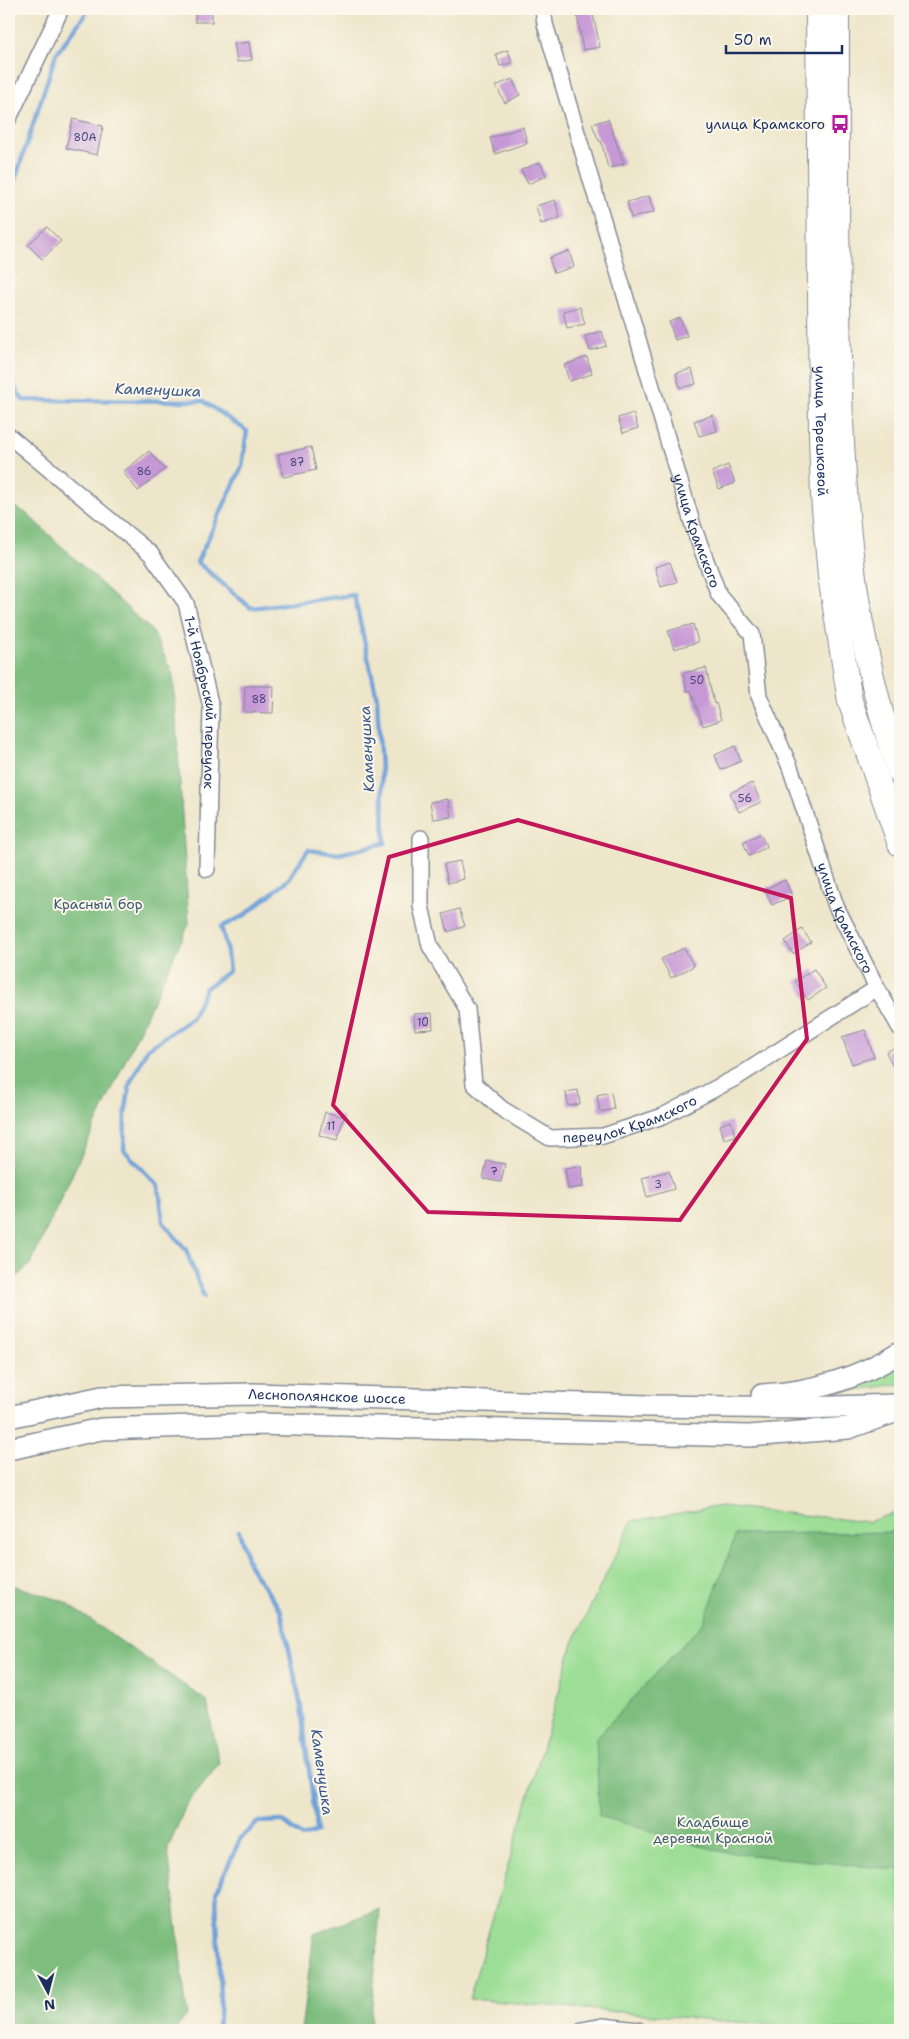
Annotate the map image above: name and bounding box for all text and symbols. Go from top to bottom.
scale bar [726,22,843,54]
text: 50 m [734,30,772,50]
bus stop icon: улица Крамского [829,113,851,135]
place label: улица Крамского [706,115,825,133]
house number: 80А [73,130,97,145]
street label: улица Терешковой [812,366,832,497]
water label: Каменушка [114,378,202,402]
house number: 87 [290,455,305,470]
house number: 86 [136,464,152,479]
street label: улица Крамского [669,471,724,590]
street label: 1-й Ноябрьский переулок [180,614,220,790]
house number: 50 [690,673,704,688]
house number: 88 [251,692,267,707]
water label: Каменушка [355,705,379,793]
house number: 56 [738,791,752,806]
street label: улица Крамского [813,860,877,976]
park label: Красный бор [53,895,143,913]
house number: 10 [417,1015,429,1030]
street label: переулок Крамского [562,1091,700,1147]
house number: 11 [327,1119,335,1134]
house number: 7 [490,1164,498,1179]
house number: 3 [654,1177,662,1192]
street label: Леснополянское шоссе [248,1385,406,1408]
water label: Каменушка [306,1728,338,1816]
park label: Кладбище деревни Красной [653,1813,773,1847]
north arrow [22,1966,72,2016]
text: N [43,1995,56,2015]

